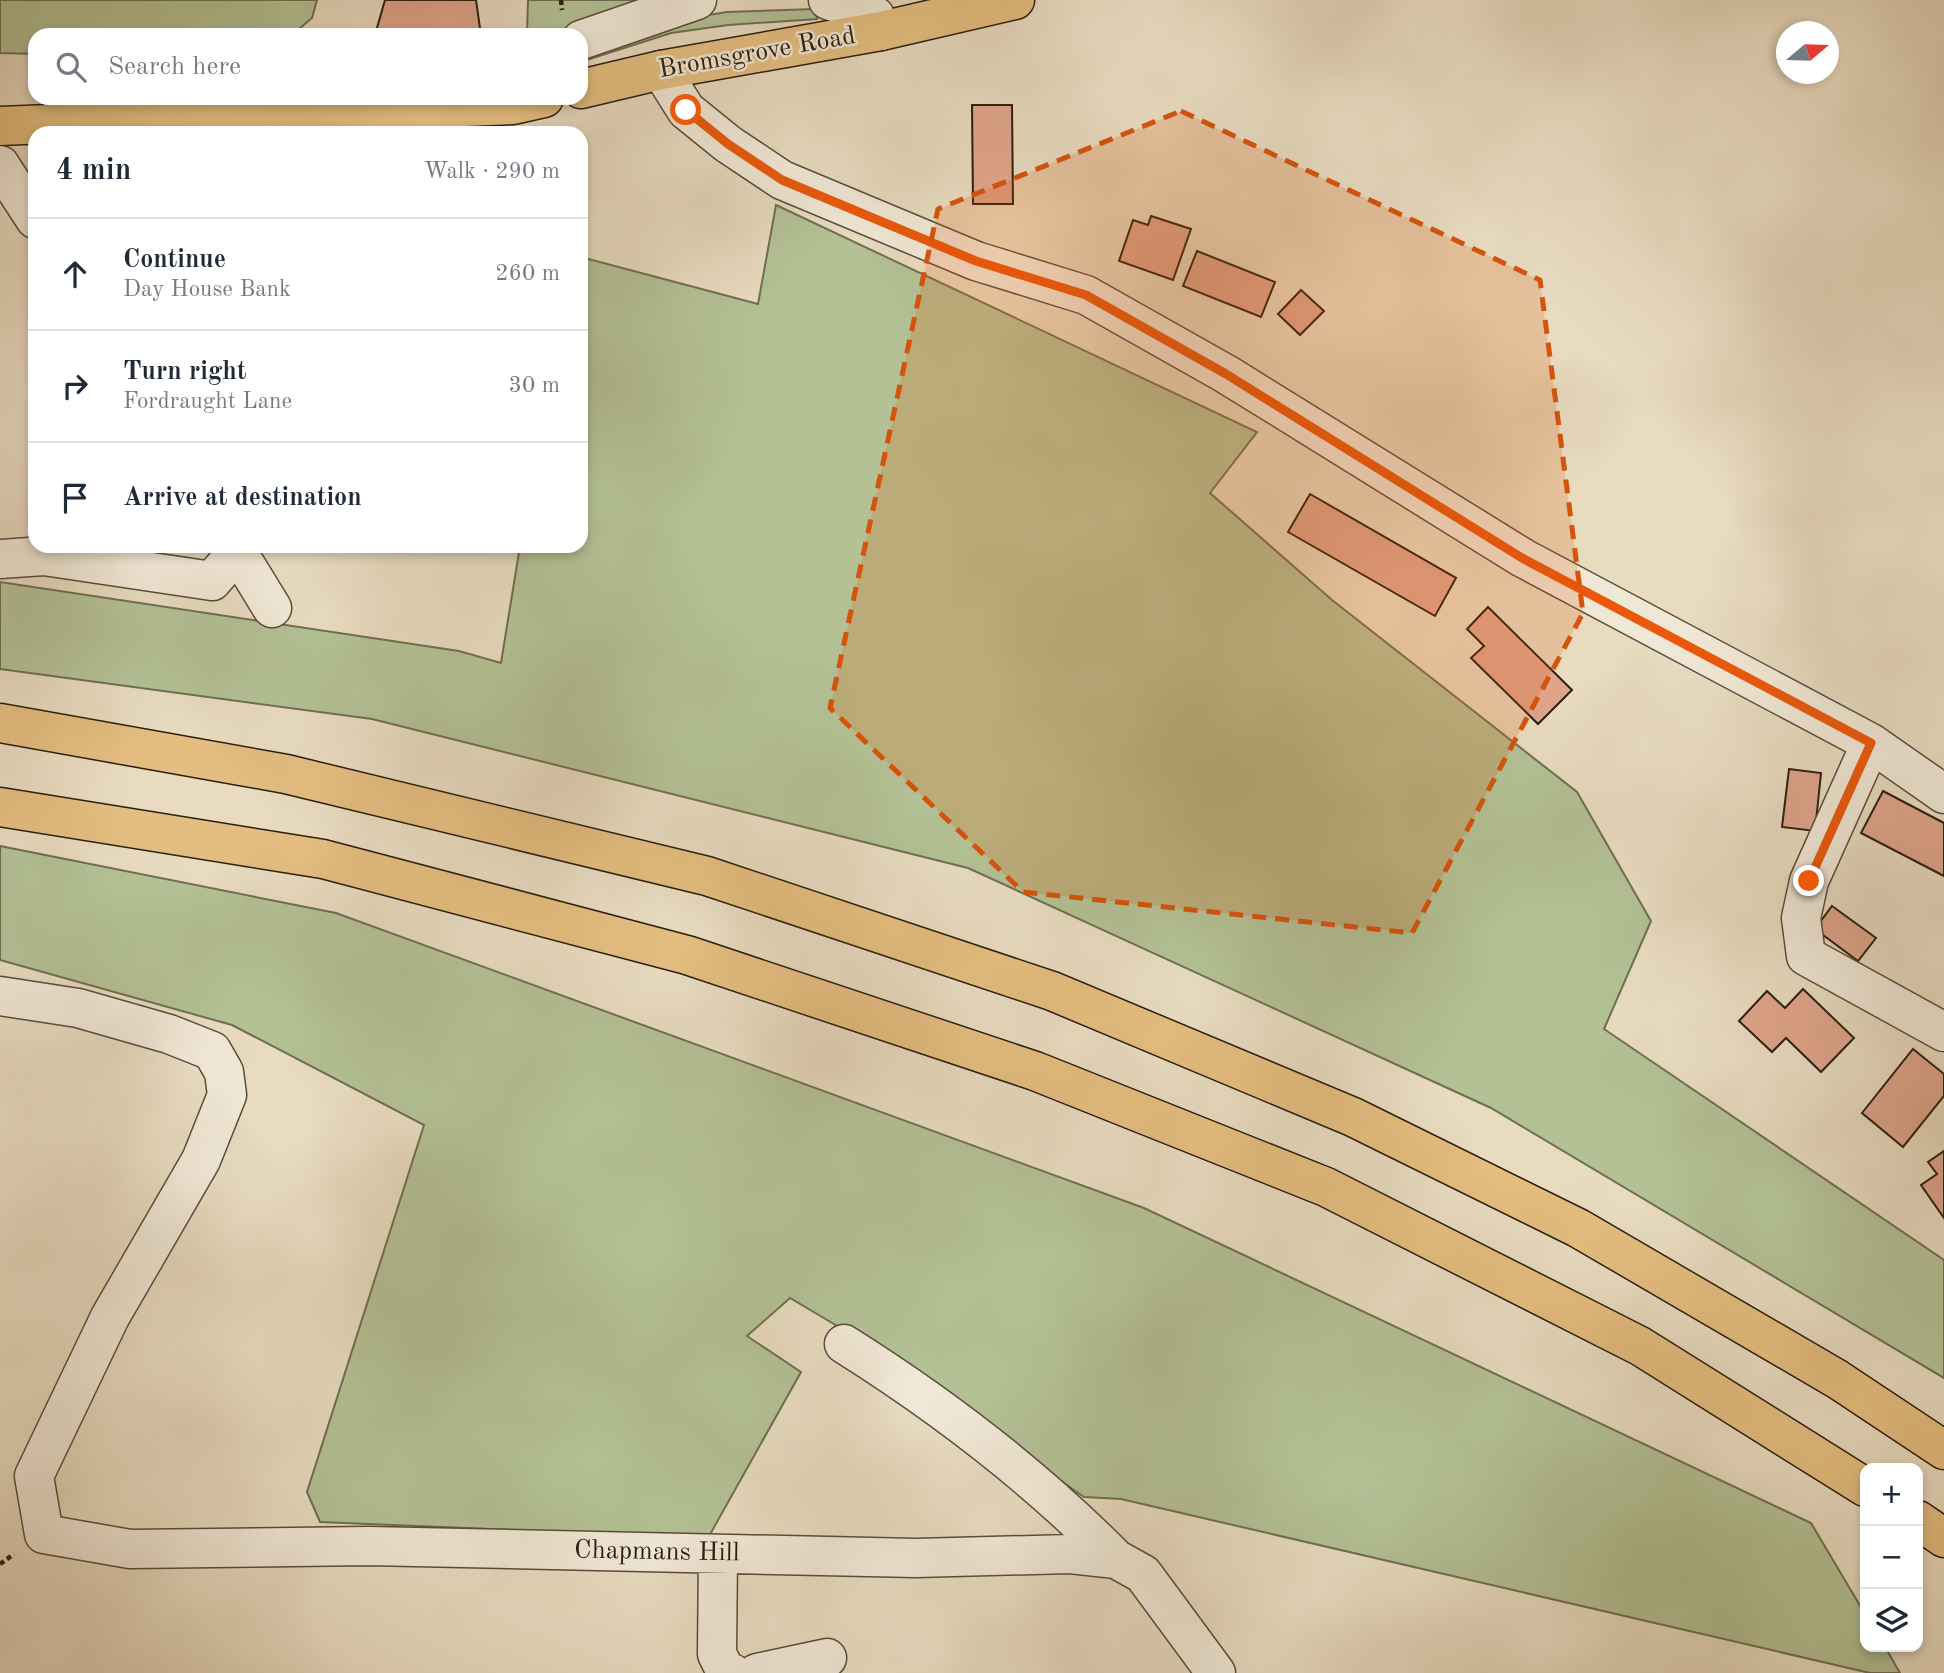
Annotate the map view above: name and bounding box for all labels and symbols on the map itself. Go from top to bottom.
north arrow [1776,21,1839,84]
street label: Bromsgrove Road [656,23,858,83]
route start [670,94,701,125]
route end [1793,865,1824,896]
street label: Chapmans Hill [574,1538,740,1566]

